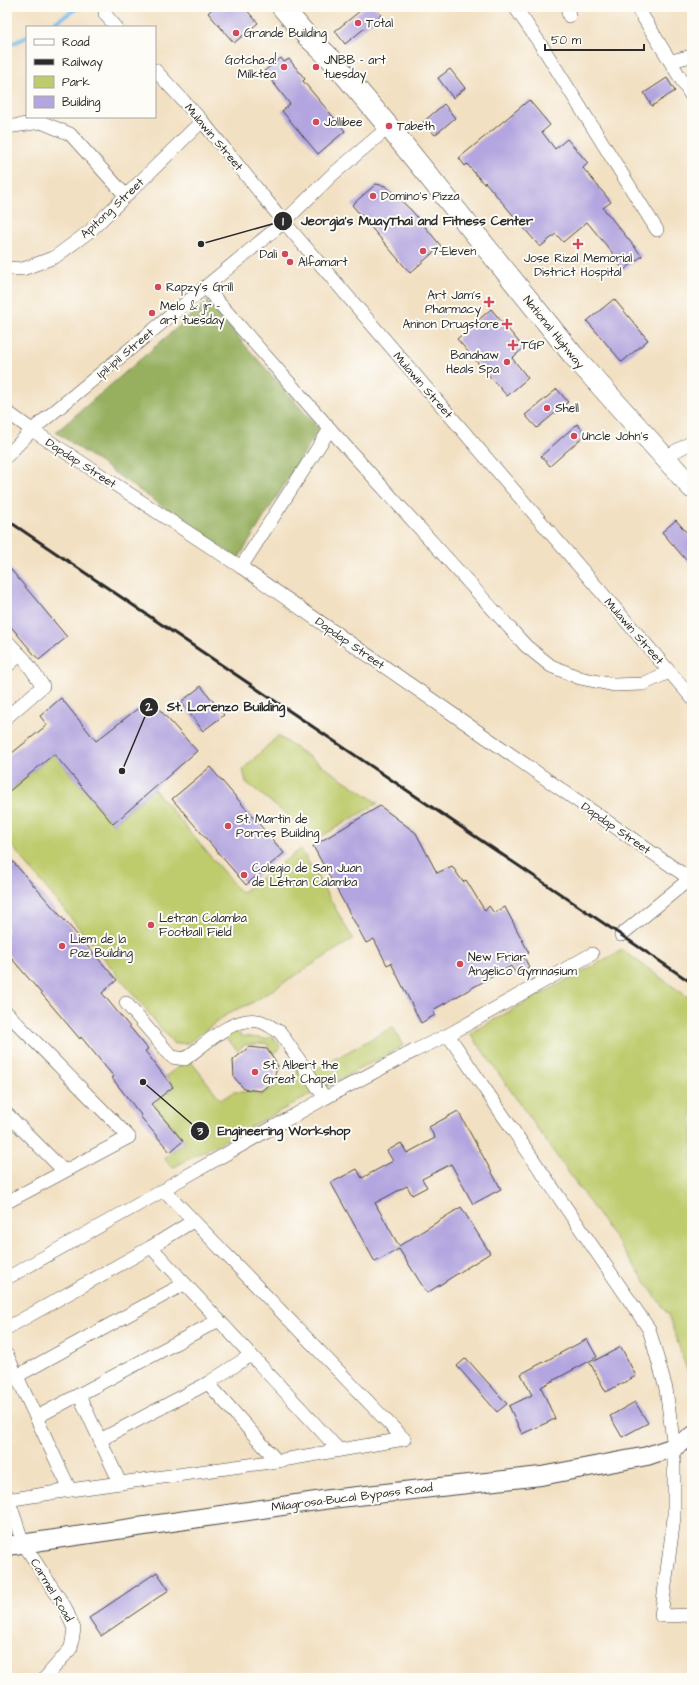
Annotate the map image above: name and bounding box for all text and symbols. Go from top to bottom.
place label: Total [366,15,393,32]
marker: Total [353,18,363,28]
place label: Grande Building [244,25,327,43]
legend [26,26,156,118]
scale bar [545,26,644,52]
marker: Grande Building [231,28,241,38]
text: 50 m [551,32,582,49]
text: Road [62,34,90,51]
place label: Gotcha-a! Milktea [225,52,276,83]
place label: JNBB - art tuesday [324,52,386,84]
text: Railway [62,54,103,72]
marker: Gotcha-a! Milktea [279,62,289,72]
marker: JNBB - art tuesday [311,62,321,72]
text: Park [62,74,90,91]
text: Building [62,94,100,112]
street label: Mulawin Street [180,100,247,175]
place label: Jollibee [324,114,363,131]
marker: Jollibee [311,117,321,127]
place label: Tabeth [397,118,435,135]
marker: Tabeth [384,121,394,131]
street label: Apitong Street [77,174,149,243]
place label: Domino's Pizza [381,188,460,205]
marker: Domino's Pizza [368,191,378,201]
callout: Jeorgia's MuayThai and Fitness Center [273,208,541,233]
text: Jeorgia's MuayThai and Fitness Center [300,212,534,232]
text: 1 [282,213,284,230]
marker: Jose Rizal Memorial District Hospital [572,238,584,250]
place label: 7-Eleven [431,243,476,260]
place label: Dali [259,246,277,263]
marker: 7-Eleven [418,246,428,256]
marker: Dali [280,249,290,259]
place label: Jose Rizal Memorial District Hospital [524,250,632,281]
place label: Alfamart [298,254,348,271]
marker: Alfamart [285,257,295,267]
place label: Rapzy's Grill [166,279,233,297]
marker: Rapzy's Grill [153,282,163,292]
place label: Art Jam's Pharmacy [425,287,481,319]
street label: National Highway [518,292,589,373]
marker: Art Jam's Pharmacy [484,297,494,307]
place label: Melo & jr - art tuesday [160,298,225,330]
marker: Melo & jr - art tuesday [147,308,157,318]
place label: Aninon Drugstore [403,316,500,334]
marker: Aninon Drugstore [502,319,512,329]
street label: Ipil-ipil Street [93,324,158,382]
place label: TGP [521,337,545,354]
marker: TGP [508,340,518,350]
place label: Banahaw Heals Spa [446,347,499,378]
street label: Mulawin Street [389,348,456,422]
marker: Banahaw Heals Spa [502,357,512,367]
place label: Shell [555,400,579,417]
marker: Shell [542,403,552,413]
place label: Uncle John's [582,428,649,445]
marker: Uncle John's [569,431,579,441]
street label: Dapdap Street [42,434,120,493]
street label: Mulawin Street [600,594,667,668]
street label: Dapdap Street [312,613,388,674]
callout: St. Lorenzo Building [139,694,293,719]
text: St. Lorenzo Building [166,698,285,718]
text: 2 [145,699,153,716]
street label: Dapdap Street [578,798,654,859]
place label: St. Martin de Porres Building [236,811,319,843]
marker: St. Martin de Porres Building [223,821,233,831]
place label: Colegio de San Juan de Letran Calamba [252,860,362,891]
marker: Colegio de San Juan de Letran Calamba [239,870,249,880]
place label: Letran Calamba Football Field [159,910,247,941]
marker: Letran Calamba Football Field [146,920,156,930]
place label: Liem de la Paz Building [70,931,133,963]
marker: Liem de la Paz Building [57,941,67,951]
place label: New Friar Angelico Gymnasium [468,949,577,981]
marker: New Friar Angelico Gymnasium [455,959,465,969]
place label: St. Albert the Great Chapel [263,1057,339,1088]
marker: St. Albert the Great Chapel [250,1067,260,1077]
callout: Engineering Workshop [190,1118,359,1143]
text: Engineering Workshop [217,1122,351,1142]
text: 3 [196,1123,204,1140]
street label: Milagrosa-Bucal Bypass Road [270,1479,434,1517]
street label: Carmel Road [26,1555,77,1625]

